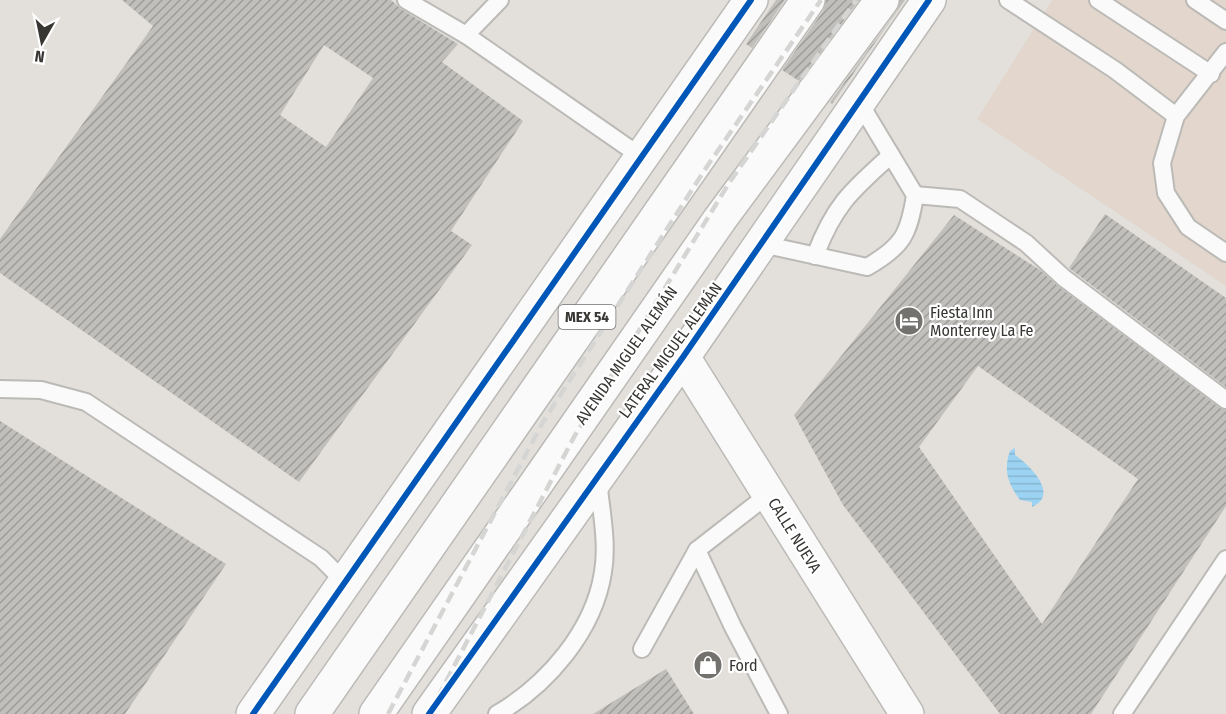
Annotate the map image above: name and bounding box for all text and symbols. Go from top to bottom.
north arrow [12,12,72,72]
text: N [34,46,46,66]
street label: LATERAL MIGUEL ALEMÁN [615,279,726,422]
street label: AVENIDA MIGUEL ALEMÁN [572,283,681,428]
place label: Fiesta Inn Monterrey La Fe [930,303,1034,340]
road number: MEX 54 [558,305,616,329]
hotel icon: Fiesta Inn Monterrey La Fe [893,305,925,337]
street label: CALLE NUEVA [764,494,825,577]
shop icon: Ford [692,649,724,681]
place label: Ford [729,656,758,675]

